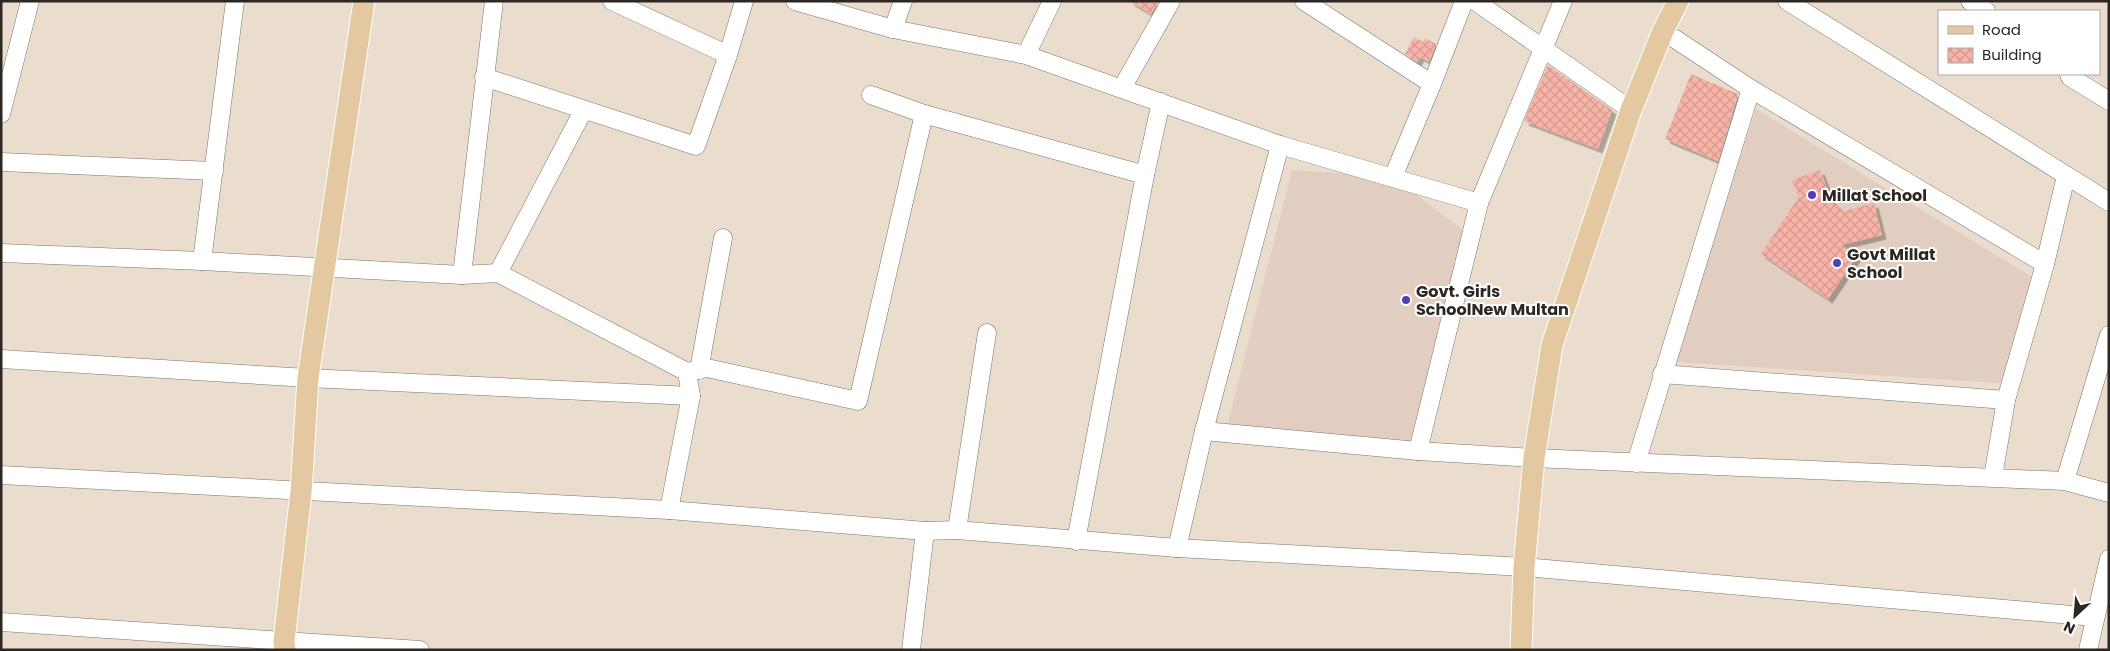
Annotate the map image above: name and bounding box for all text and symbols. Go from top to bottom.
legend [1938,10,2100,75]
text: Road [1982,19,2021,40]
text: Building [1982,44,2042,65]
place label: Millat School [1822,184,1927,207]
marker: Millat School [1806,189,1818,201]
place label: Govt Millat School [1847,243,1936,284]
marker: Govt Millat School [1831,257,1843,269]
place label: Govt. Girls SchoolNew Multan [1416,280,1569,321]
marker: Govt. Girls SchoolNew Multan [1400,294,1412,306]
north arrow [2050,591,2100,641]
text: N [2060,616,2078,639]

